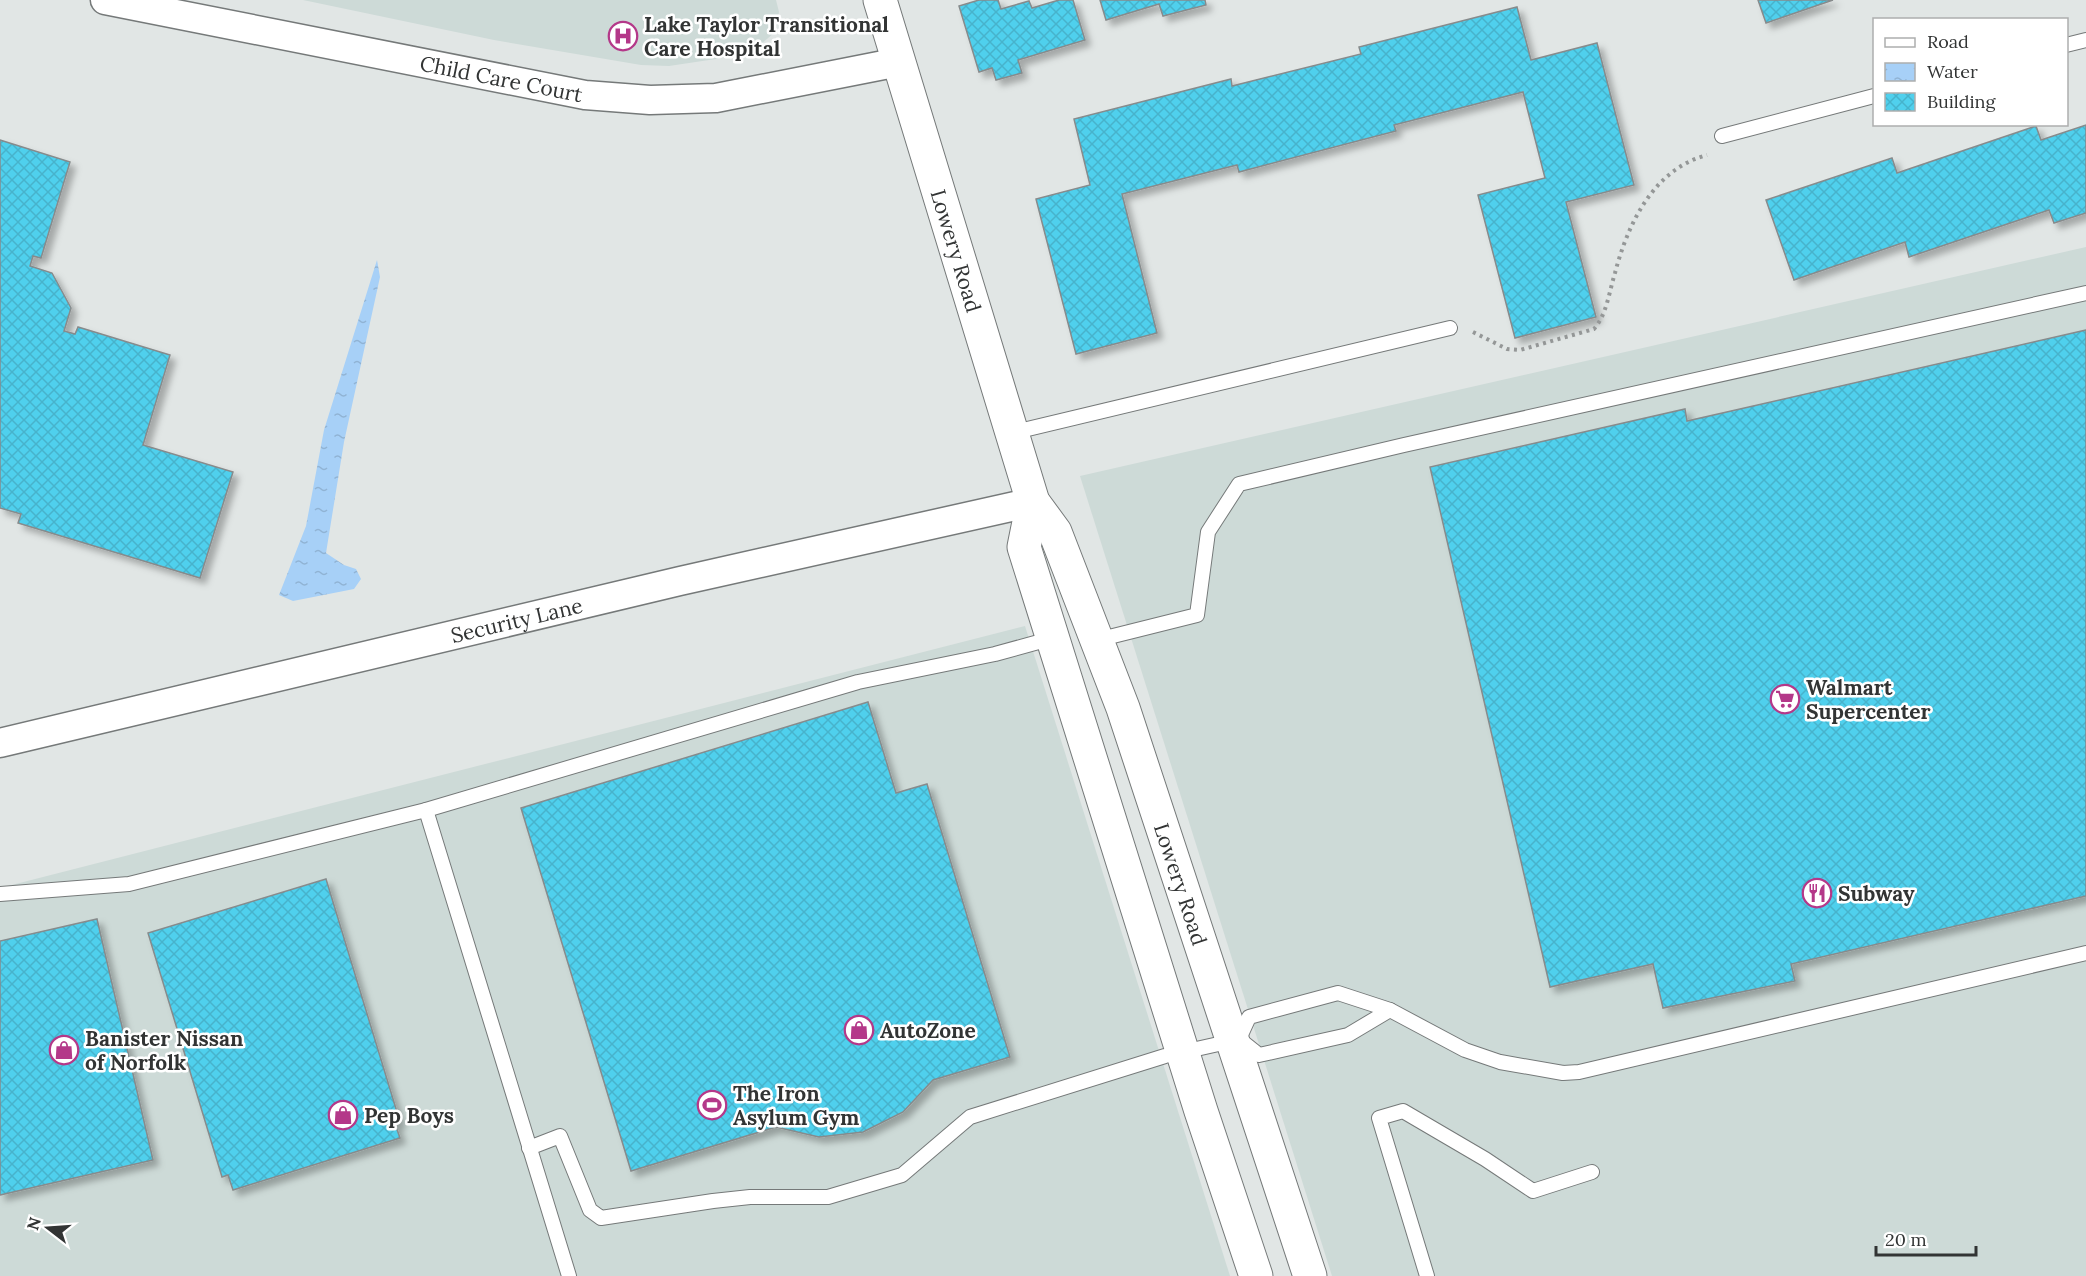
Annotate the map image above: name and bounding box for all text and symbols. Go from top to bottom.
place label: Lake Taylor Transitional Care Hospital [644,11,889,62]
legend [1873,18,2068,126]
hospital icon: Lake Taylor Transitional Care Hospital [607,20,639,52]
text: Road [1927,30,1969,53]
street label: Child Care Court [418,49,586,108]
text: Water [1927,60,1978,83]
text: Building [1927,90,1997,113]
street label: Lowery Road [925,186,988,315]
street label: Security Lane [448,591,585,649]
place label: Walmart Supercenter [1806,674,1931,725]
supermarket icon: Walmart Supercenter [1769,683,1801,715]
street label: Lowery Road [1148,819,1214,949]
restaurant icon: Subway [1801,877,1833,909]
place label: Subway [1838,880,1915,907]
shop icon: AutoZone [843,1014,875,1046]
place label: AutoZone [880,1017,976,1044]
place label: Banister Nissan of Norfolk [85,1025,243,1076]
shop icon: Banister Nissan of Norfolk [48,1034,80,1066]
place label: The Iron Asylum Gym [733,1080,859,1131]
sports icon: The Iron Asylum Gym [696,1089,728,1121]
shop icon: Pep Boys [327,1099,359,1131]
place label: Pep Boys [364,1102,454,1129]
north arrow [18,1198,78,1258]
text: N [22,1215,45,1232]
scale bar [1876,1219,1976,1257]
text: 20 m [1885,1228,1927,1251]

